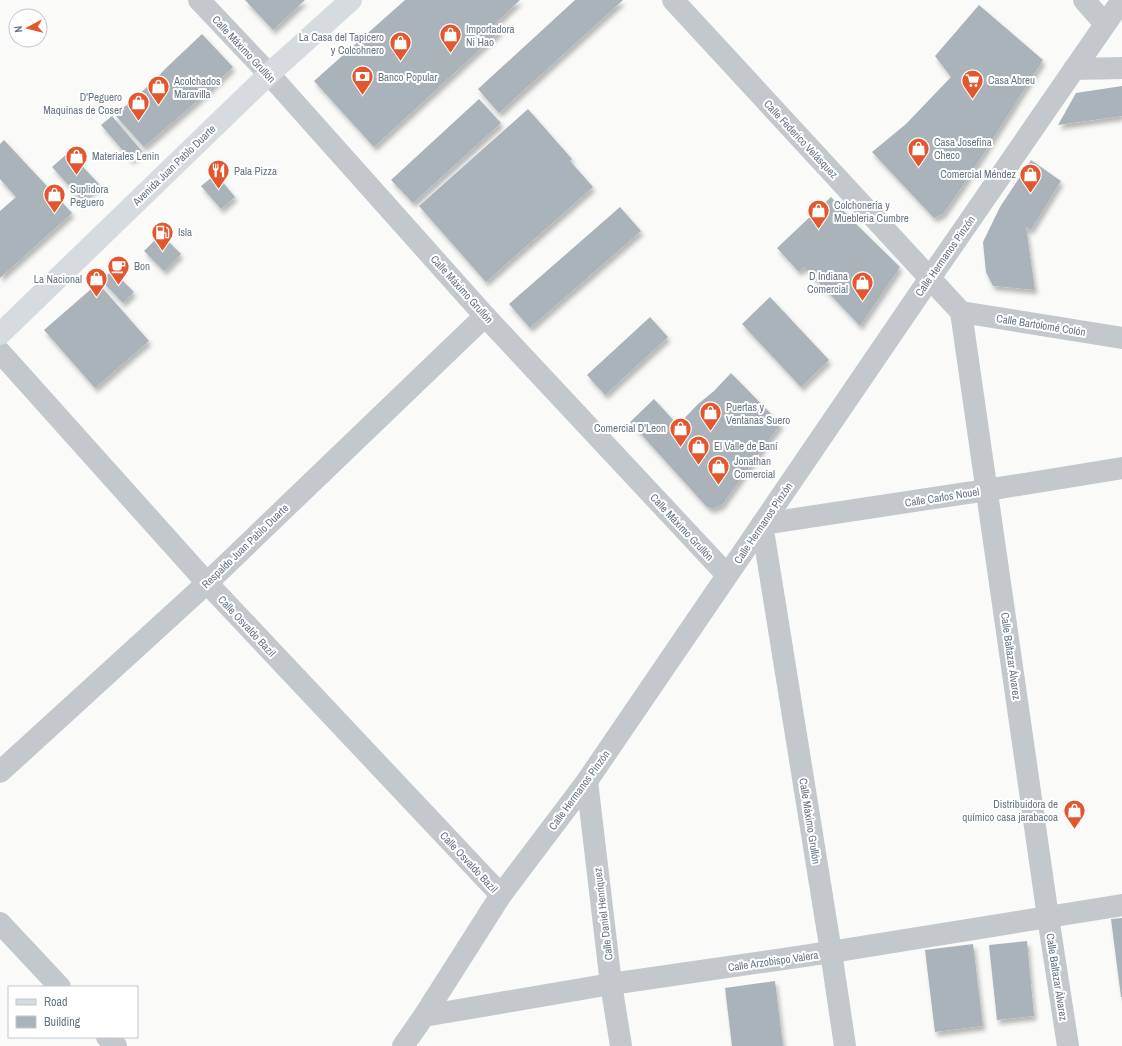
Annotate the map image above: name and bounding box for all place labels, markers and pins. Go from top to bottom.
shop icon: Importadora Ni Hao [438,22,464,55]
place label: Importadora Ni Hao [466,22,515,49]
place label: La Casa del Tapicero y Colcohnero [299,30,384,57]
shop icon: La Casa del Tapicero y Colcohnero [387,30,413,63]
bank icon: Banco Popular [350,64,376,97]
supermarket icon: Casa Abreu [960,67,986,100]
place label: Banco Popular [378,70,437,84]
place label: Casa Abreu [988,73,1035,87]
shop icon: Acolchados Maravilla [145,74,171,107]
place label: Acolchados Maravilla [173,74,221,101]
place label: D'Peguero Maquinas de Coser [43,90,122,117]
shop icon: D'Peguero Maquinas de Coser [125,90,151,123]
shop icon: Casa Josefina Checo [905,135,931,168]
place label: Casa Josefina Checo [934,135,992,162]
shop icon: Materiales Lenin [63,143,89,176]
place label: Materiales Lenin [92,149,159,163]
restaurant icon: Pala Pizza [205,158,231,191]
shop icon: Comercial Méndez [1018,161,1044,194]
place label: Pala Pizza [234,164,277,178]
place label: Comercial Méndez [940,167,1016,181]
shop icon: Suplidora Peguero [41,182,67,215]
place label: Suplidora Peguero [70,182,109,209]
shop icon: Colchoneria y Muebleria Cumbre [806,198,832,231]
place label: Colchoneria y Muebleria Cumbre [834,198,909,225]
fuel station icon: Isla [150,219,176,252]
place label: Isla [178,225,192,239]
cafe icon: Bon [105,253,131,286]
place label: Bon [134,259,150,273]
shop icon: La Nacional [84,266,110,299]
place label: D Indiana Comercial [807,269,848,296]
shop icon: D Indiana Comercial [850,269,876,302]
place label: La Nacional [34,272,82,286]
shop icon: Puertas y Ventanas Suero [698,400,724,433]
place label: Puertas y Ventanas Suero [726,400,790,427]
shop icon: Comercial D'Leon [668,415,694,448]
place label: Comercial D'Leon [594,421,666,435]
shop icon: El Valle de Baní [685,433,711,466]
place label: El Valle de Baní [714,439,778,453]
shop icon: Jonathan Comercial [706,454,732,487]
place label: Jonathan Comercial [734,454,775,481]
place label: Distribuidora de químico casa jarabacoa [962,797,1058,824]
shop icon: Distribuidora de químico casa jarabacoa [1061,797,1087,830]

